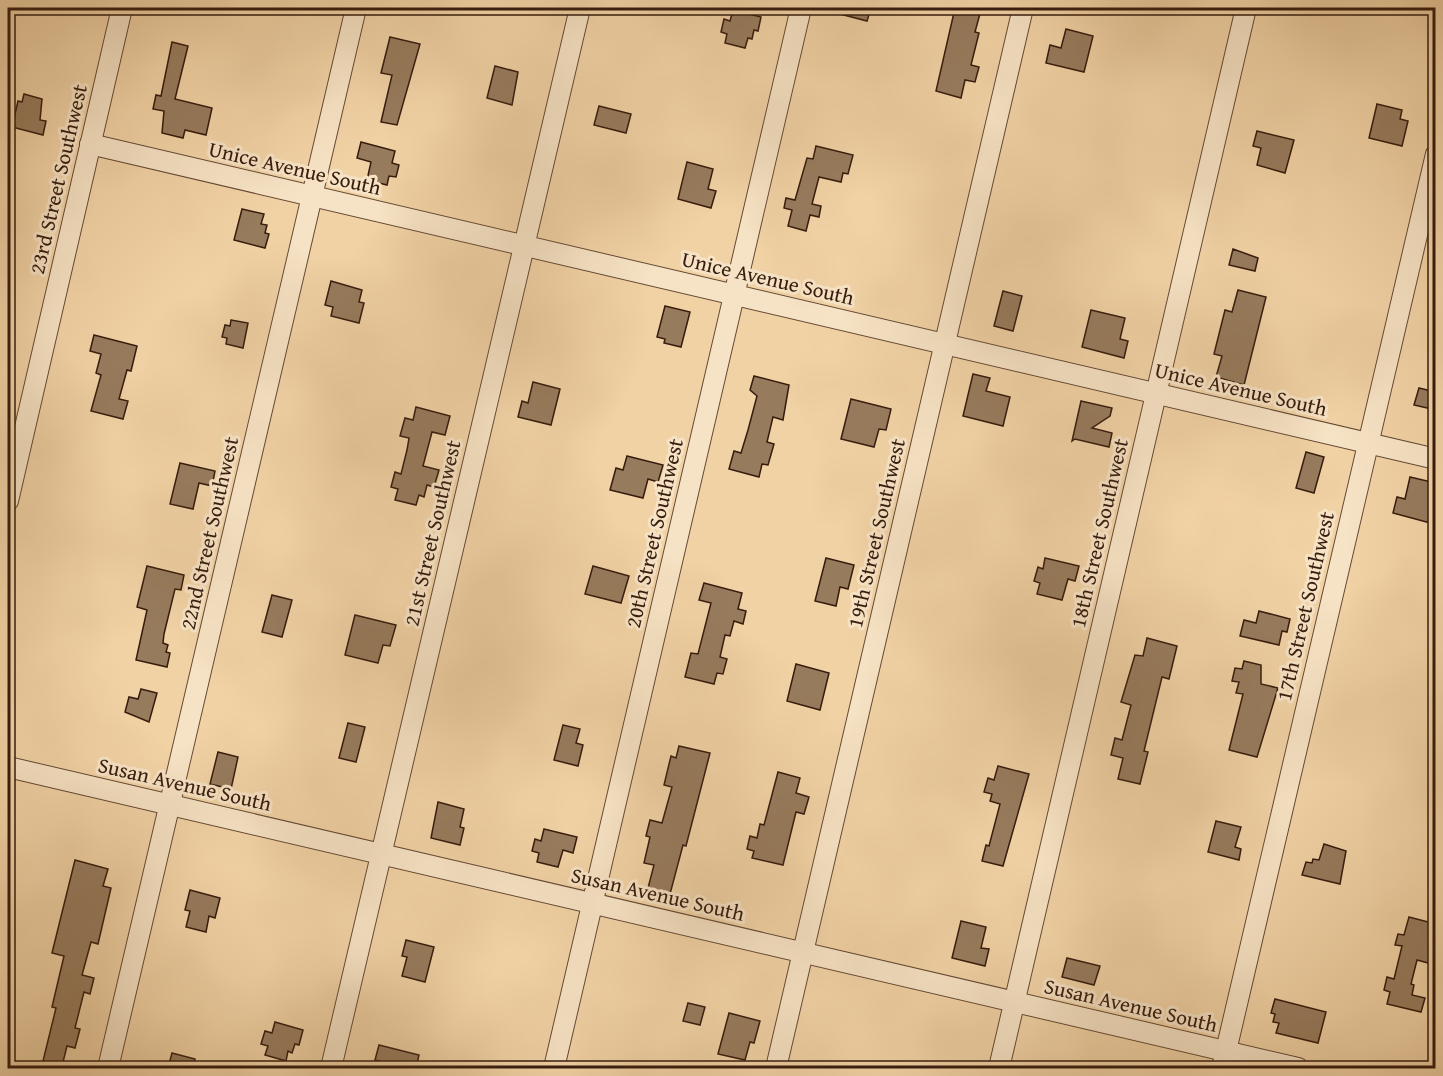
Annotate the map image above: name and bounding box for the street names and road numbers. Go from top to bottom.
street label: 23rd Street Southwest [21,80,95,277]
street label: Unice Avenue South [206,133,384,203]
street label: Unice Avenue South [679,243,857,313]
street label: Unice Avenue South [1152,354,1330,424]
street label: 22nd Street Southwest [172,433,246,633]
street label: 20th Street Southwest [617,435,691,631]
street label: 19th Street Southwest [839,435,913,631]
street label: 18th Street Southwest [1062,435,1136,631]
street label: 21st Street Southwest [396,436,469,629]
street label: 17th Street Southwest [1268,508,1342,704]
street label: Susan Avenue South [95,749,275,819]
street label: Susan Avenue South [568,859,748,929]
street label: Susan Avenue South [1041,970,1221,1040]

